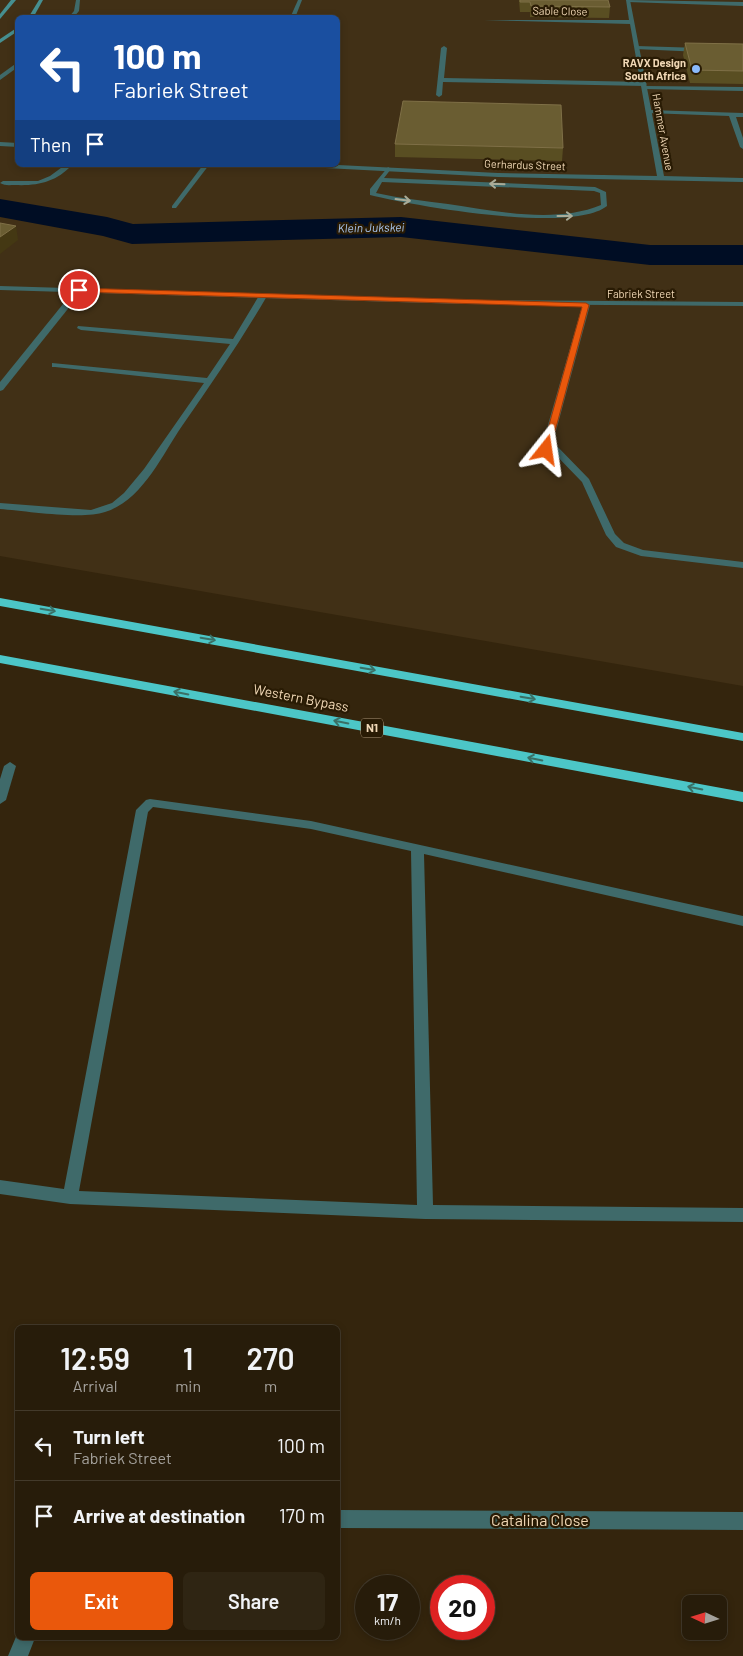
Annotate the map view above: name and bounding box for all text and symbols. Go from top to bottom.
street label: Sable Close [532,4,588,17]
text: 100 m [113,34,202,76]
icon: left [30,35,95,100]
place label: RAVX Design South Africa [623,56,686,82]
marker: RAVX Design South Africa [690,63,702,75]
text: Fabriek Street [113,76,249,102]
street label: Hammer Avenue [650,92,677,172]
icon: arrive [81,130,109,158]
text: Then [30,133,71,156]
street label: Gerhardus Street [484,157,566,172]
one-way arrow [489,179,506,189]
one-way arrow [395,195,411,205]
one-way arrow [556,211,573,221]
water label: Klein Jukskei [338,219,404,235]
pin [58,269,100,311]
icon: arrive [65,276,93,304]
street label: Fabriek Street [607,287,675,300]
position arrow [519,423,571,475]
one-way arrow [40,606,56,616]
one-way arrow [199,635,215,645]
one-way arrow [359,664,375,674]
street label: Western Bypass [252,680,350,715]
one-way arrow [174,687,190,697]
one-way arrow [519,693,535,703]
one-way arrow [334,717,350,727]
road number: N1 [361,718,383,738]
one-way arrow [528,753,544,763]
one-way arrow [687,783,703,793]
text: 12:59 [60,1340,130,1376]
text: 1 [183,1340,193,1376]
text: 270 [246,1340,295,1376]
text: Arrival [73,1376,117,1395]
text: min [175,1376,201,1395]
text: m [264,1376,277,1395]
text: Turn left [73,1425,144,1448]
icon: left [30,1432,58,1460]
text: 100 m [277,1434,325,1457]
text: Fabriek Street [73,1448,172,1467]
icon: arrive [30,1502,58,1530]
text: Arrive at destination [73,1504,245,1527]
text: 170 m [279,1504,325,1527]
street label: Catalina Close [491,1510,589,1529]
button: Exit [30,1572,173,1630]
button: Share [183,1572,325,1630]
speed limit sign: 20 [430,1575,495,1640]
text: 17 [377,1586,398,1616]
north arrow [682,1595,728,1640]
map controls [682,1595,727,1640]
text: km/h [374,1613,401,1627]

